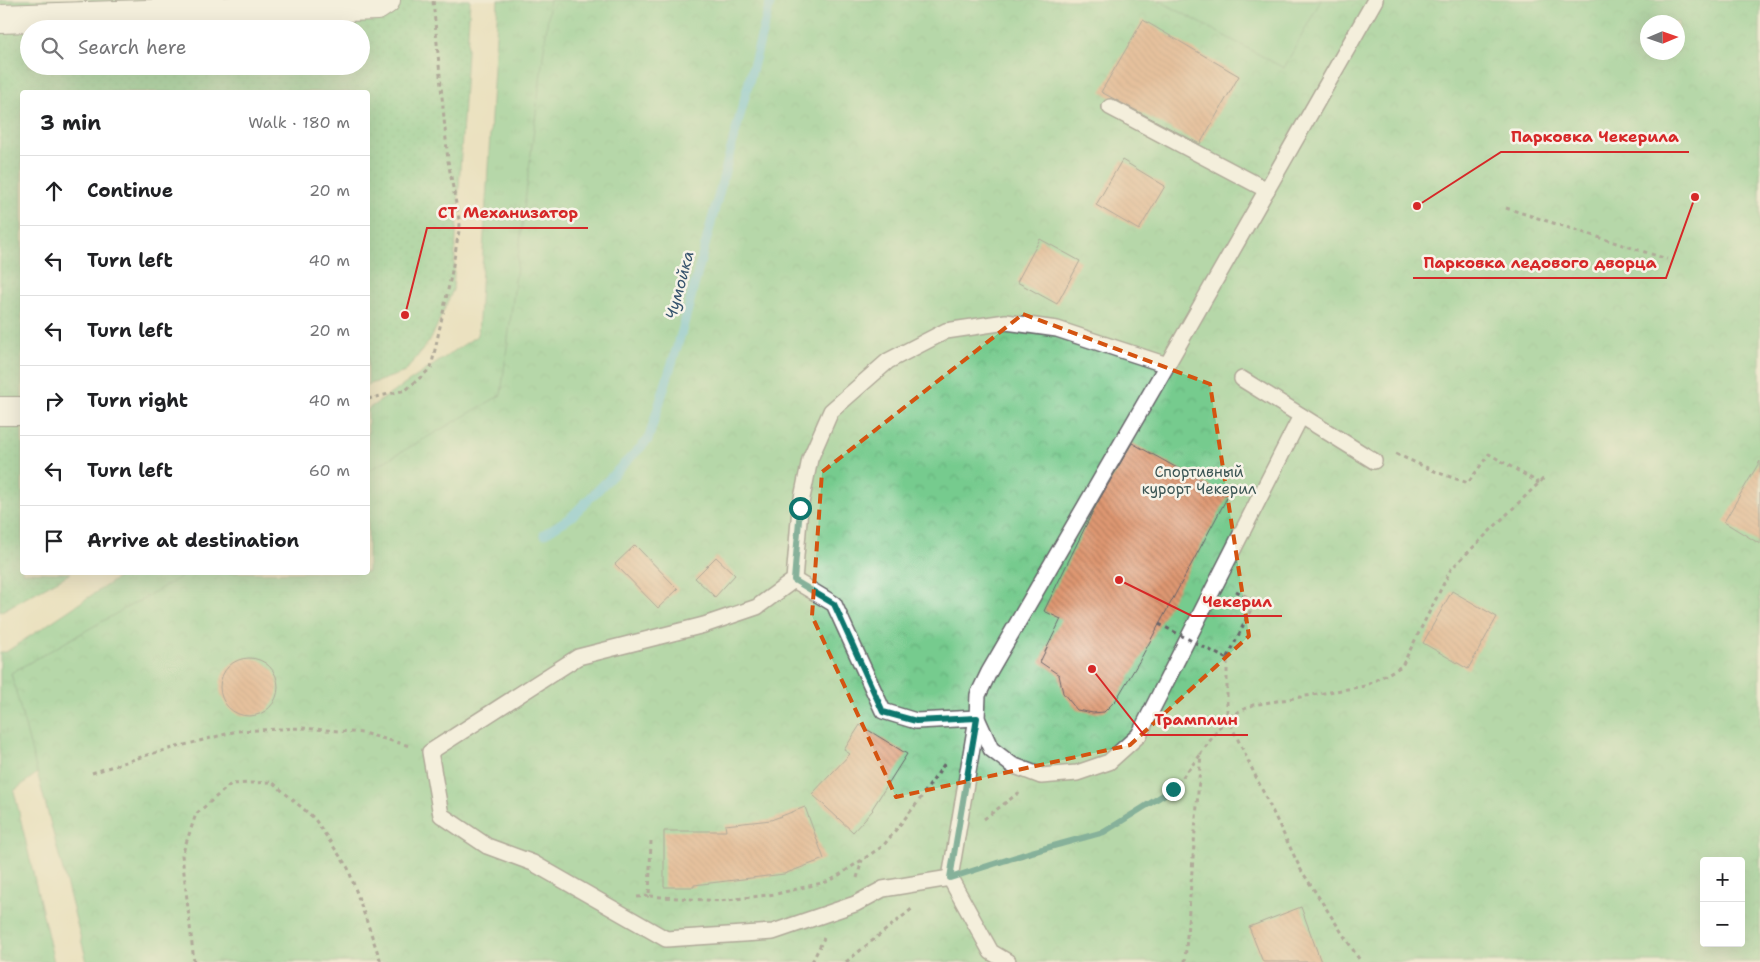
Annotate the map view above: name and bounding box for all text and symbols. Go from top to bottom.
north arrow [1640,15,1685,60]
search box [20,20,370,75]
icon: search [38,34,66,62]
text: Search here [78,35,187,60]
text: 3 min [40,109,101,137]
text: Walk · 180 m [248,112,350,133]
callout: Парковка Чекерила [1501,121,1689,152]
text: Парковка Чекерила [1511,126,1679,147]
icon: ahead [40,177,68,205]
text: Continue [87,178,173,203]
text: 20 m [309,180,350,201]
callout: СТ Механизатор [427,197,588,228]
text: СТ Механизатор [438,202,579,223]
icon: left [40,247,68,275]
callout: Парковка ледового дворца [1413,247,1666,278]
text: Turn left [87,248,173,273]
water label: Чумойка [660,249,699,322]
text: 40 m [308,250,350,271]
text: Парковка ледового дворца [1423,252,1657,273]
icon: left [40,317,68,345]
text: Turn left [87,318,173,343]
text: 20 m [309,320,350,341]
icon: right [40,387,68,415]
text: Turn right [87,388,188,413]
text: 40 m [308,390,350,411]
icon: left [40,457,68,485]
text: Turn left [87,458,173,483]
text: 60 m [309,460,350,481]
park label: Спортивный курорт Чекерил [1142,462,1257,499]
route start [789,497,812,520]
icon: arrive [40,527,68,555]
text: Arrive at destination [87,528,299,553]
callout: Чекерил [1192,585,1282,616]
text: Чекерил [1202,591,1272,612]
callout: Трамплин [1144,704,1248,735]
text: Трамплин [1154,709,1238,730]
route end [1162,778,1185,801]
map controls [1700,857,1745,947]
button: + [1700,857,1745,902]
button: − [1700,902,1745,947]

